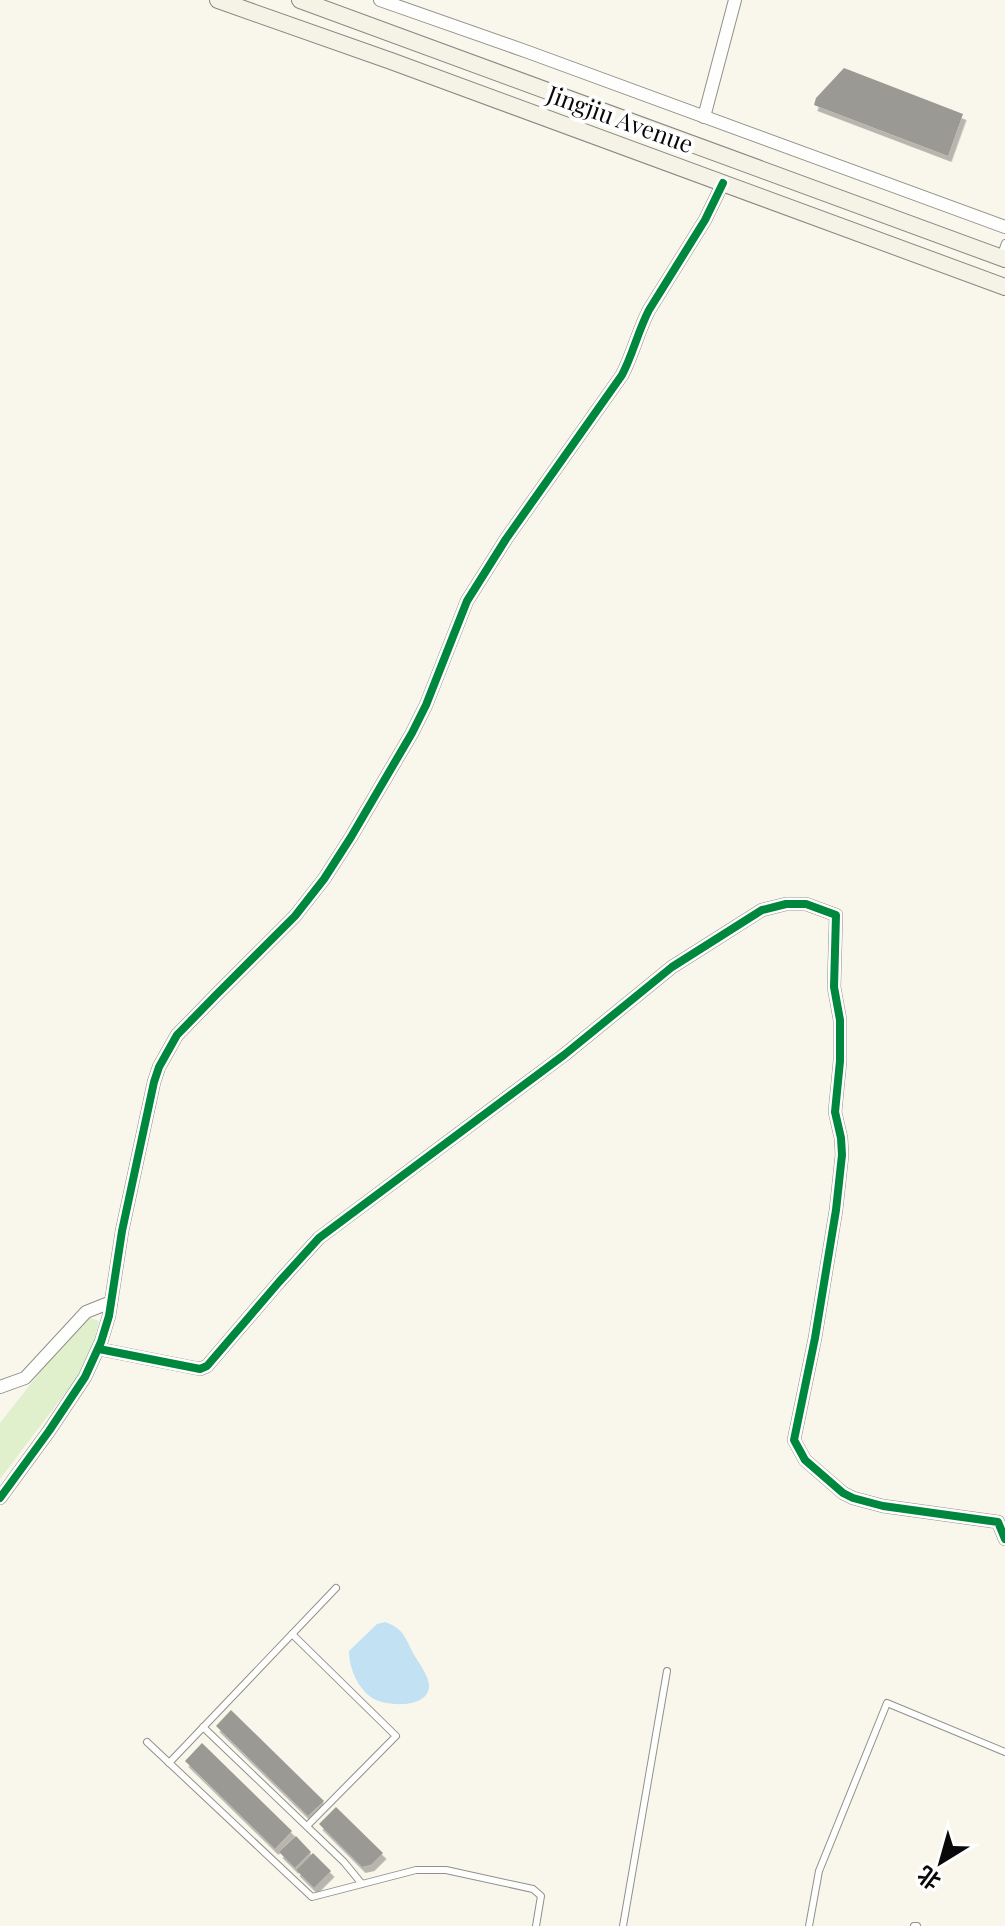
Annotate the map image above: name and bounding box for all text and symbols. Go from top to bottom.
street label: Jingjiu Avenue [542,77,698,159]
north arrow [901,1822,981,1902]
text: 北 [911,1860,946,1897]

